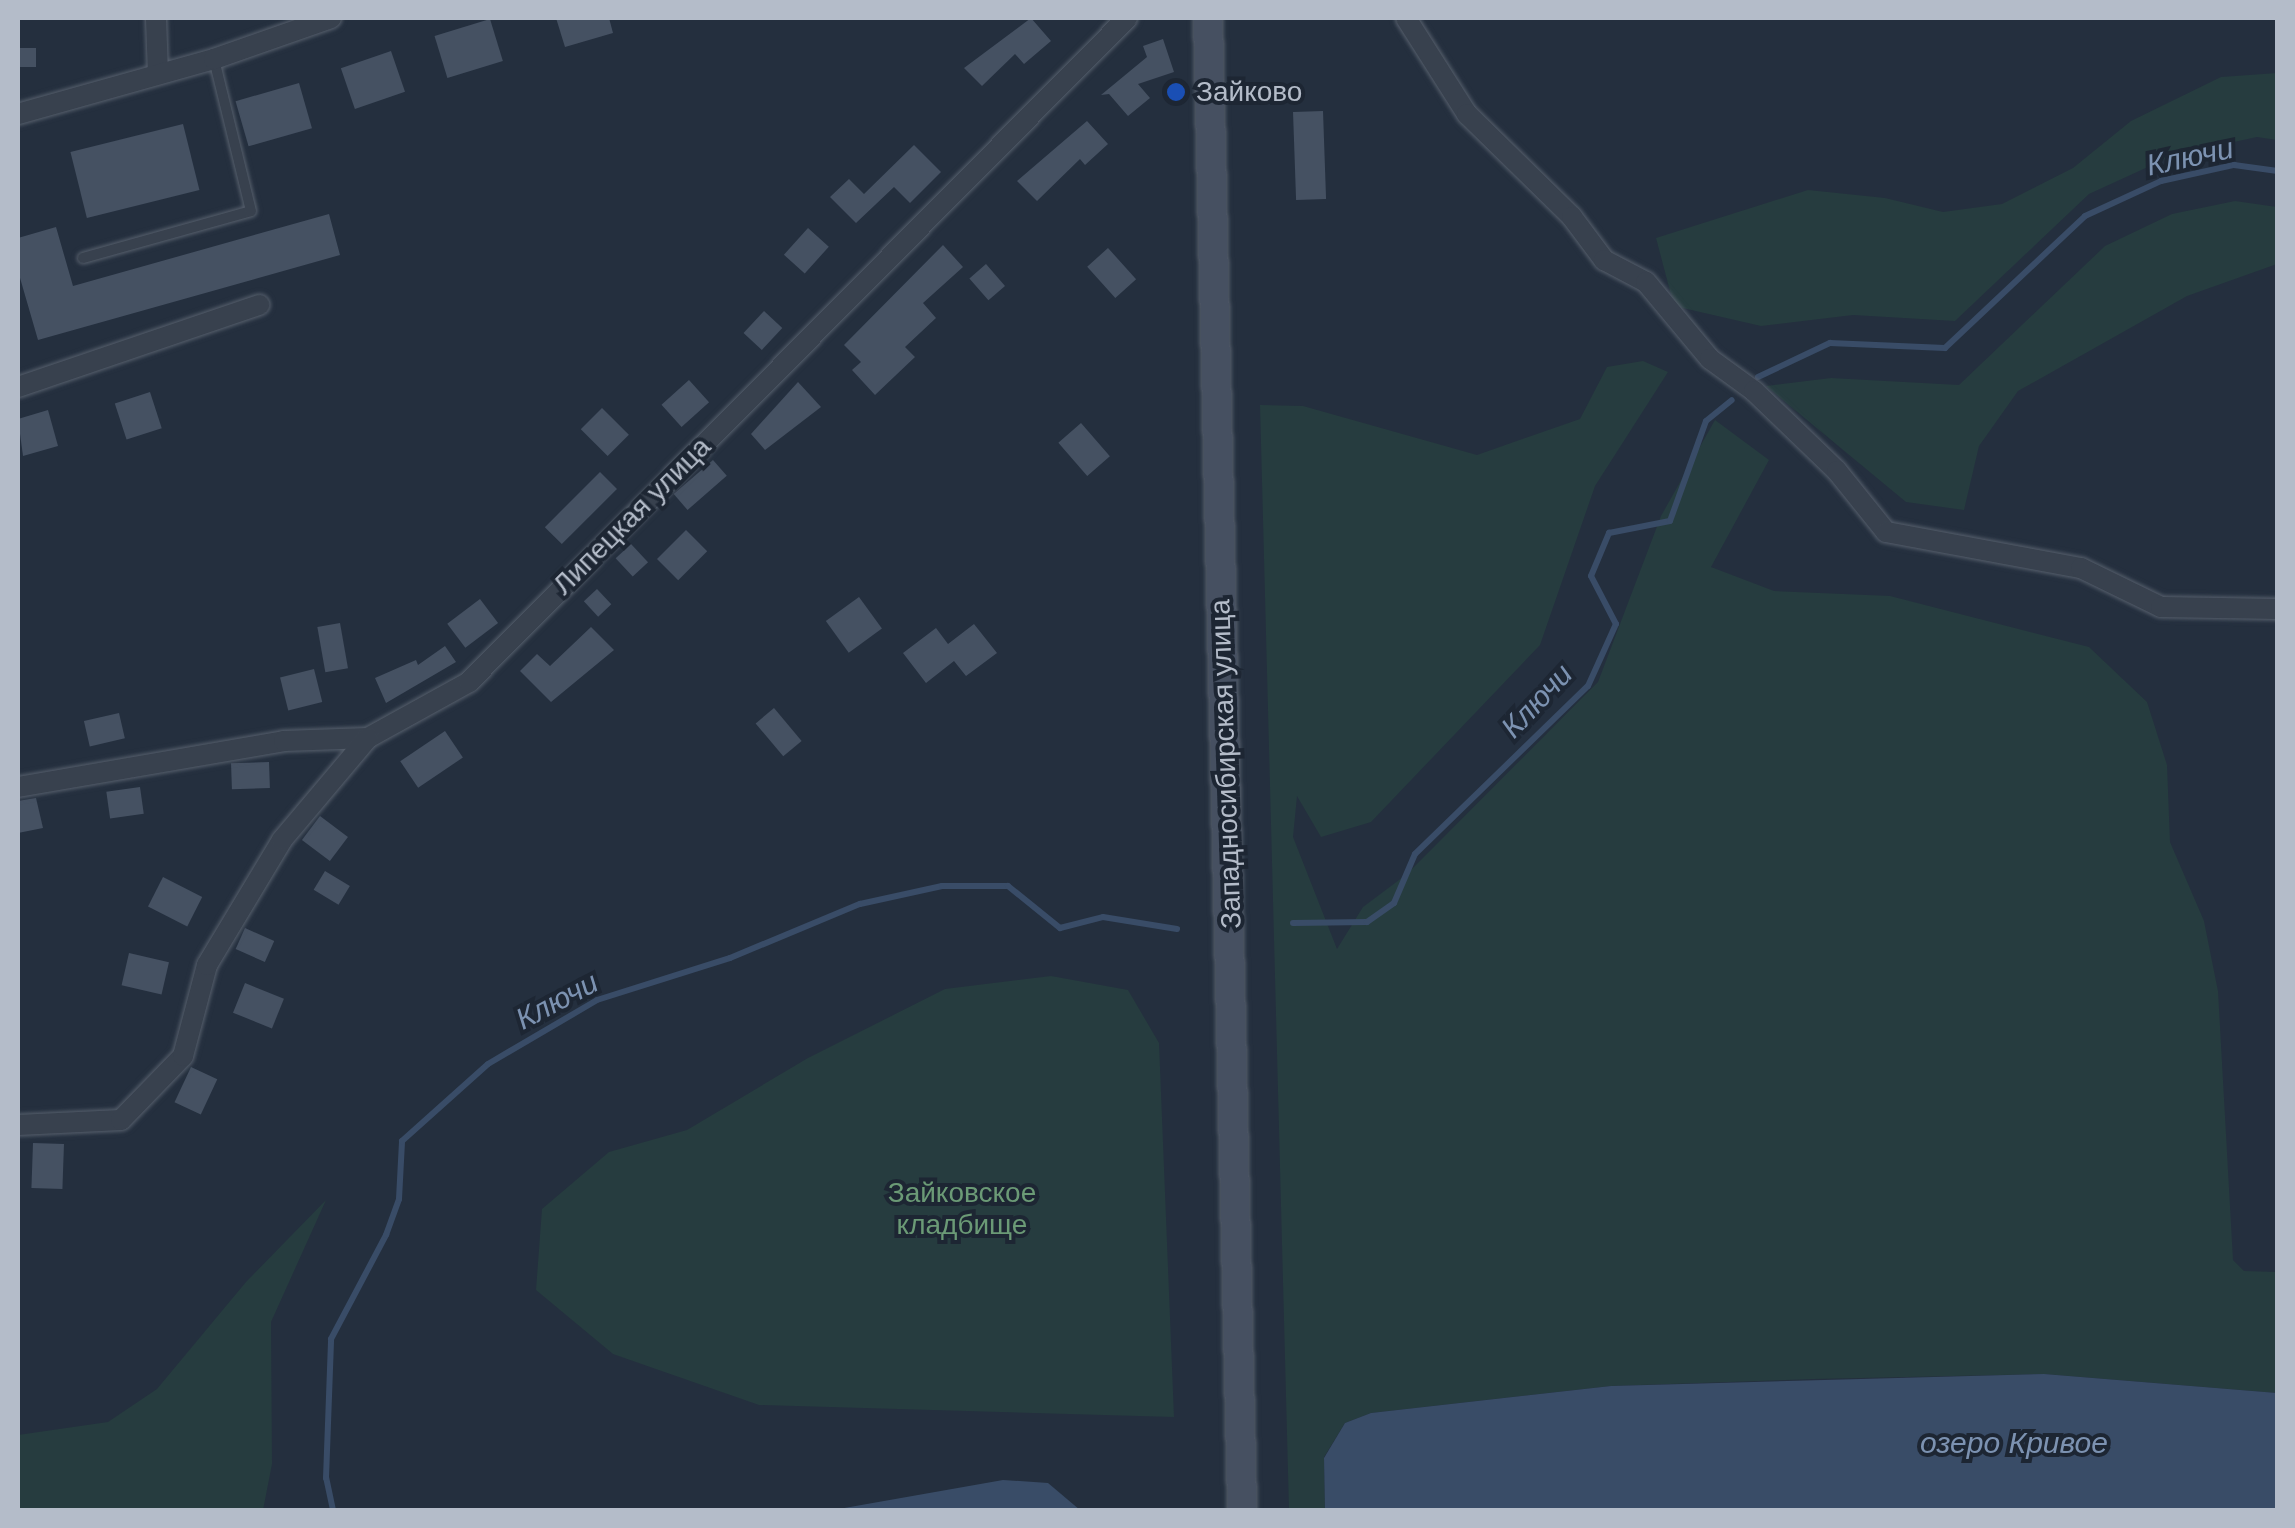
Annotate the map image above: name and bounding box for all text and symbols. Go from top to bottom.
place label: Зайково [1196,75,1302,109]
marker: Зайково [1165,81,1187,103]
water label: Ключи [2143,130,2237,184]
street label: Липецкая улица [546,430,718,602]
street label: Западносибирская улица [1203,599,1249,929]
water label: Ключи [1494,657,1580,745]
water label: Ключи [510,964,604,1038]
park label: Зайковское кладбище [888,1176,1036,1242]
water label: озеро Кривое [1920,1425,2108,1461]

